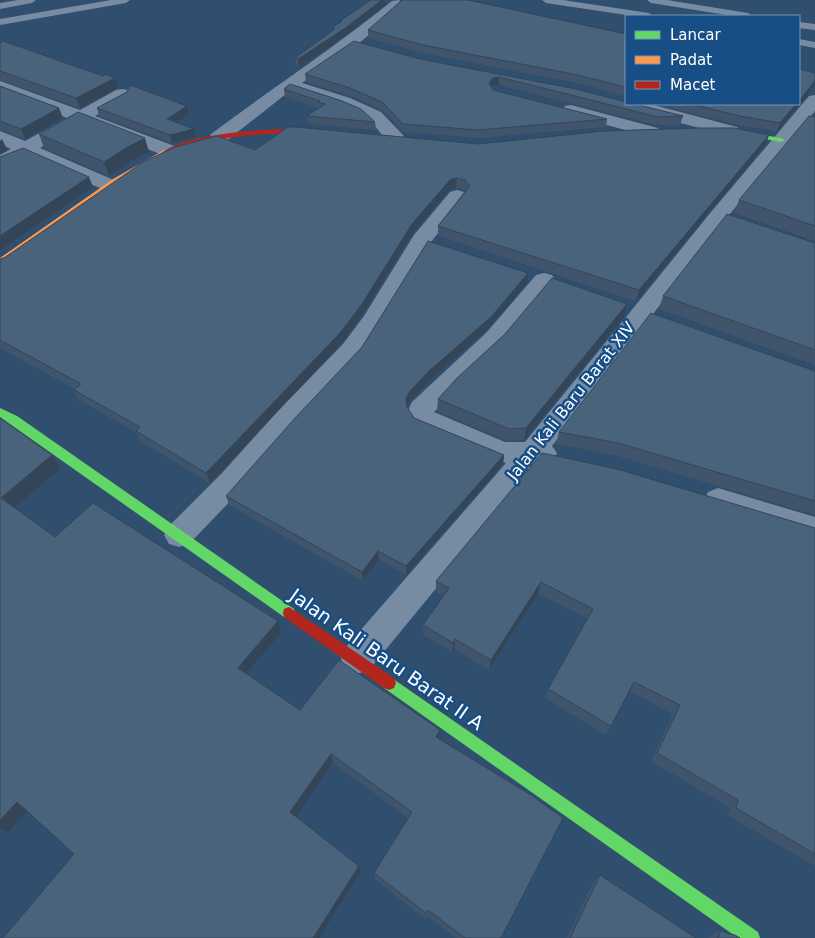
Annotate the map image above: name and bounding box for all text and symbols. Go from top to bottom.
legend [625,15,800,105]
text: Lancar [670,26,721,44]
text: Padat [670,51,712,69]
text: Macet [670,76,716,94]
street label: Jalan Kali Baru Barat XIV [503,318,639,485]
street label: Jalan Kali Baru Barat II A [285,583,488,734]

